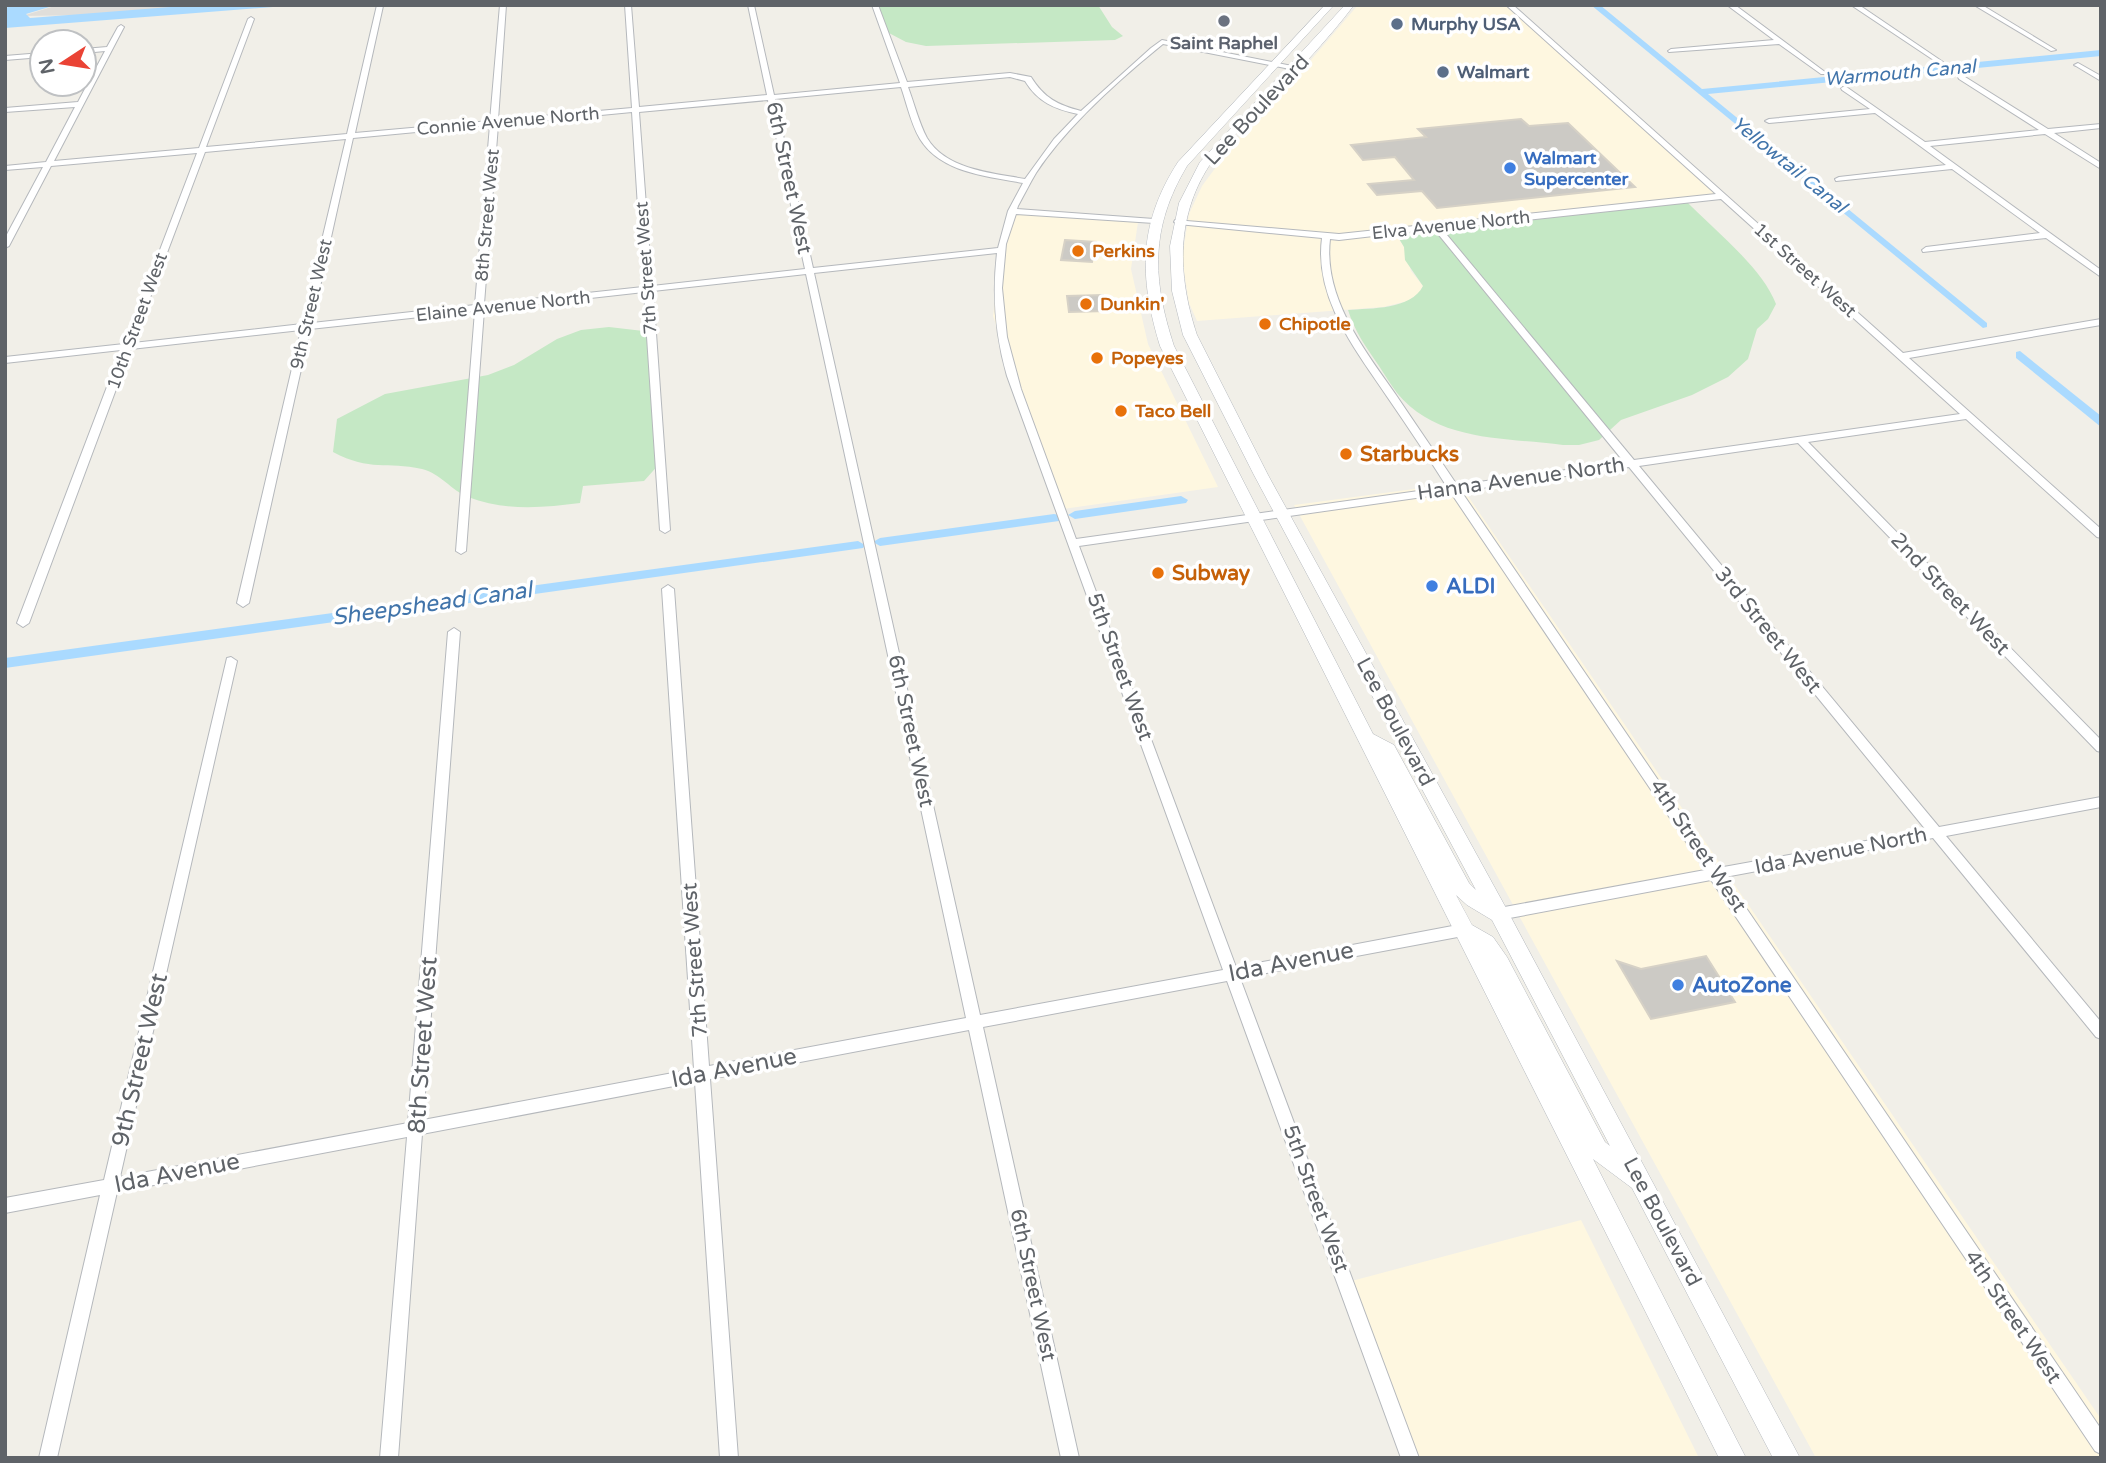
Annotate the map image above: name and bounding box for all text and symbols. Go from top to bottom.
marker: Saint Raphel [1216,13,1232,29]
place label: Murphy USA [1411,13,1521,35]
marker: Murphy USA [1389,16,1405,32]
north arrow [28,28,98,98]
place label: Saint Raphel [1170,32,1278,54]
street label: Lee Boulevard [1199,49,1315,171]
water label: Warmouth Canal [1824,55,1979,91]
text: N [35,57,60,76]
place label: Walmart [1457,61,1530,83]
marker: Walmart [1435,64,1451,80]
street label: 6th Street West [761,100,817,256]
street label: Connie Avenue North [416,102,600,140]
water label: Yellowtail Canal [1727,112,1852,219]
place label: Walmart Supercenter [1524,147,1629,190]
street label: 8th Street West [470,148,504,282]
marker: Walmart Supercenter [1502,160,1518,176]
street label: 7th Street West [630,201,662,335]
street label: Elva Avenue North [1371,206,1531,244]
street label: 1st Street West [1749,218,1861,322]
street label: 9th Street West [285,237,337,371]
place label: Perkins [1092,240,1155,262]
marker: Perkins [1070,243,1086,259]
street label: 10th Street West [102,249,172,393]
street label: Elaine Avenue North [415,286,591,326]
place label: Dunkin' [1100,293,1165,315]
marker: Dunkin' [1078,296,1094,312]
place label: Chipotle [1279,313,1351,335]
marker: Chipotle [1257,316,1273,332]
place label: Popeyes [1111,347,1184,369]
marker: Popeyes [1089,350,1105,366]
place label: Taco Bell [1134,400,1211,422]
marker: Taco Bell [1113,403,1129,419]
place label: Starbucks [1360,442,1459,467]
marker: Starbucks [1338,446,1354,462]
street label: Hanna Avenue North [1416,452,1626,506]
street label: 2nd Street West [1885,528,2015,660]
place label: Subway [1172,561,1251,586]
street label: 3rd Street West [1709,562,1827,698]
marker: Subway [1150,565,1166,581]
place label: ALDI [1446,574,1496,599]
water label: Sheepshead Canal [330,576,536,632]
marker: ALDI [1424,578,1440,594]
street label: 5th Street West [1082,590,1158,744]
street label: 6th Street West [883,653,939,809]
street label: Lee Boulevard [1351,653,1439,791]
street label: 4th Street West [1644,775,1752,917]
street label: Ida Avenue North [1753,822,1929,880]
street label: 7th Street West [677,882,713,1038]
street label: Ida Avenue [1226,936,1356,988]
street label: 8th Street West [402,956,444,1134]
street label: 9th Street West [106,970,174,1150]
place label: AutoZone [1692,973,1792,998]
marker: AutoZone [1670,977,1686,993]
street label: Ida Avenue [669,1042,799,1094]
street label: 5th Street West [1278,1122,1354,1276]
street label: Ida Avenue [112,1147,242,1199]
street label: Lee Boulevard [1618,1153,1706,1291]
street label: 6th Street West [1005,1207,1061,1363]
street label: 4th Street West [1959,1246,2067,1388]

